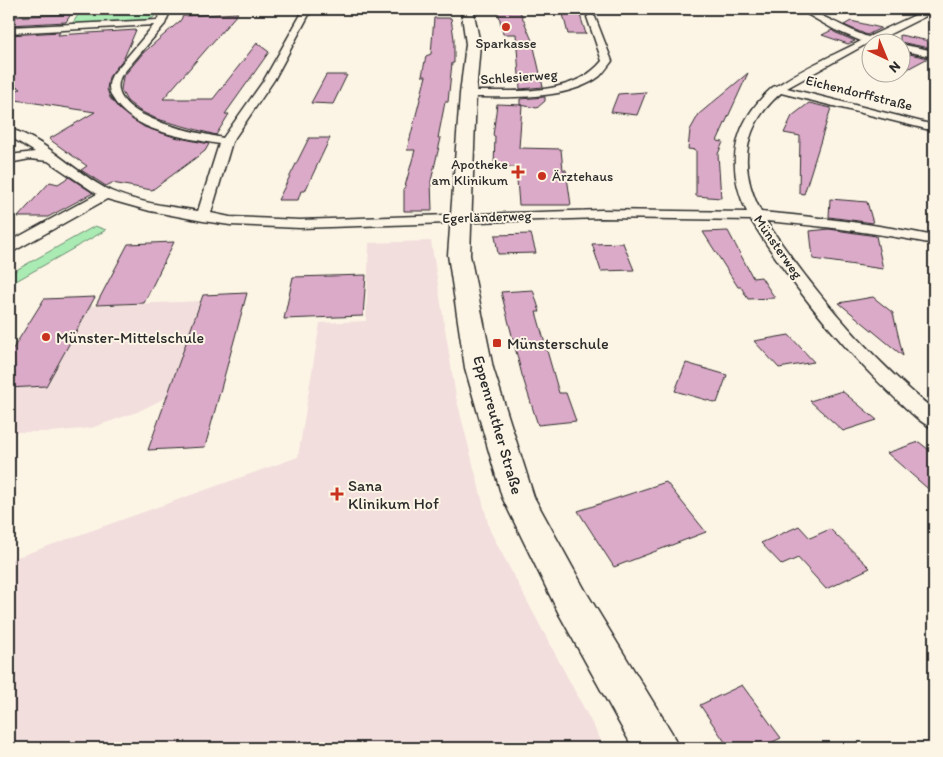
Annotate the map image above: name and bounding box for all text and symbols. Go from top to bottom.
marker: Sparkasse [500,21,512,33]
north arrow [860,32,910,82]
place label: Sparkasse [475,35,537,52]
text: N [885,58,904,76]
street label: Schlesierweg [480,66,559,88]
street label: Eichendorffstraße [804,72,914,115]
place label: Apotheke am Klinikum [432,156,509,189]
marker: Apotheke am Klinikum [512,166,524,178]
place label: Ärztehaus [552,168,613,185]
marker: Ärztehaus [536,170,548,182]
street label: Egerländerweg [442,207,533,227]
street label: Münsterweg [750,212,807,283]
place label: Münster-Mittelschule [56,328,204,347]
marker: Münster-Mittelschule [40,331,52,343]
place label: Münsterschule [507,334,609,353]
marker: Münsterschule [491,337,503,349]
street label: Eppenreuther Straße [469,353,527,497]
place label: Sana Klinikum Hof [348,476,439,513]
marker: Sana Klinikum Hof [330,487,344,501]

